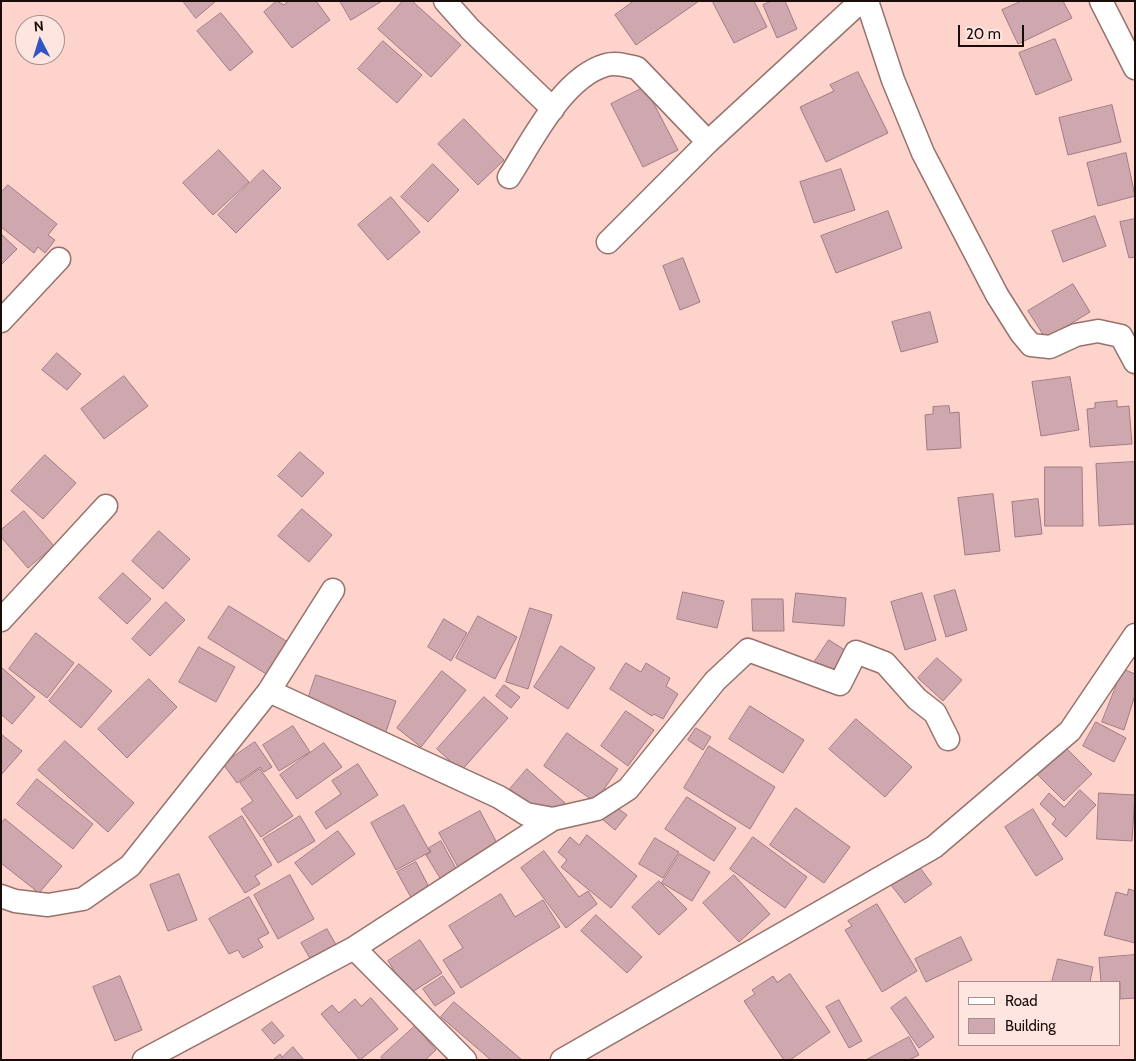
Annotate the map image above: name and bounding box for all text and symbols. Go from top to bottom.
north arrow [15,15,65,65]
scale bar [961,15,1027,47]
text: N [33,17,44,35]
text: 20 m [966,25,1001,43]
legend [958,981,1121,1046]
text: Road [1005,992,1038,1010]
text: Building [1005,1017,1056,1035]

